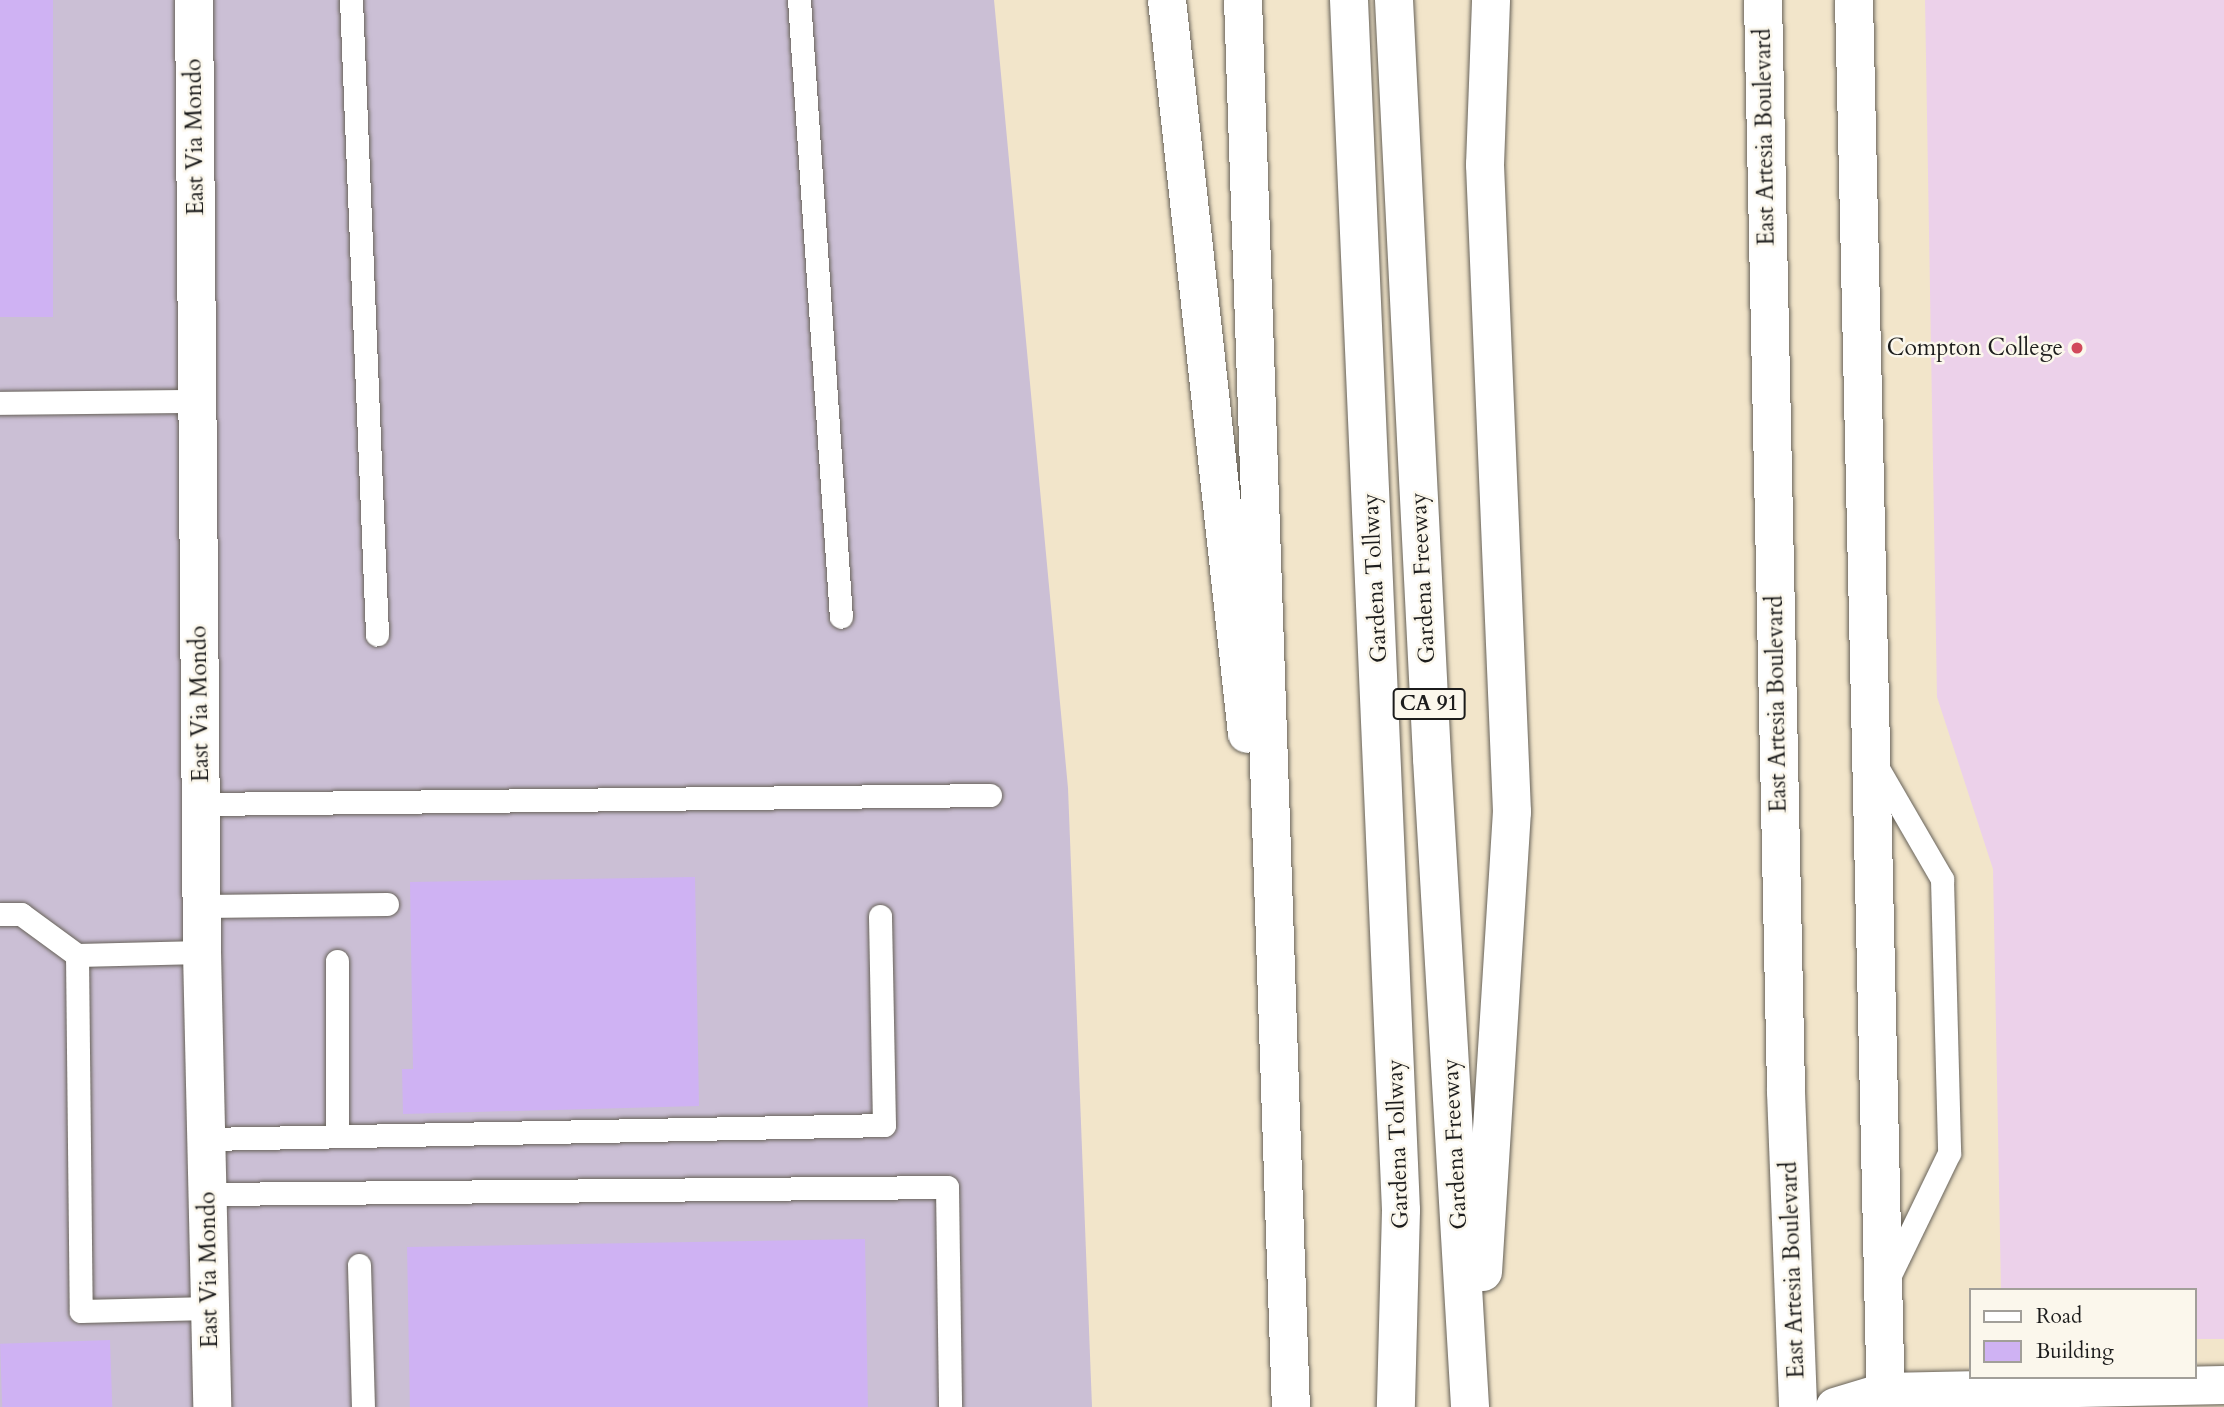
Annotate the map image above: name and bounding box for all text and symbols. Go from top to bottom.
street label: East Artesia Boulevard [1749,28,1781,246]
street label: East Via Mondo [180,58,210,216]
place label: Compton College [1887,334,2063,362]
marker: Compton College [2069,340,2085,356]
street label: Gardena Tollway [1357,492,1393,664]
street label: Gardena Freeway [1405,492,1441,664]
street label: East Artesia Boulevard [1761,595,1793,813]
street label: East Via Mondo [185,625,215,783]
road number: CA 91 [1392,686,1466,722]
street label: Gardena Freeway [1437,1058,1473,1230]
street label: Gardena Tollway [1381,1059,1415,1229]
street label: East Artesia Boulevard [1775,1161,1811,1379]
street label: East Via Mondo [194,1191,224,1349]
legend [1968,1288,2196,1379]
text: Road [2036,1302,2082,1331]
text: Building [2036,1337,2114,1366]

